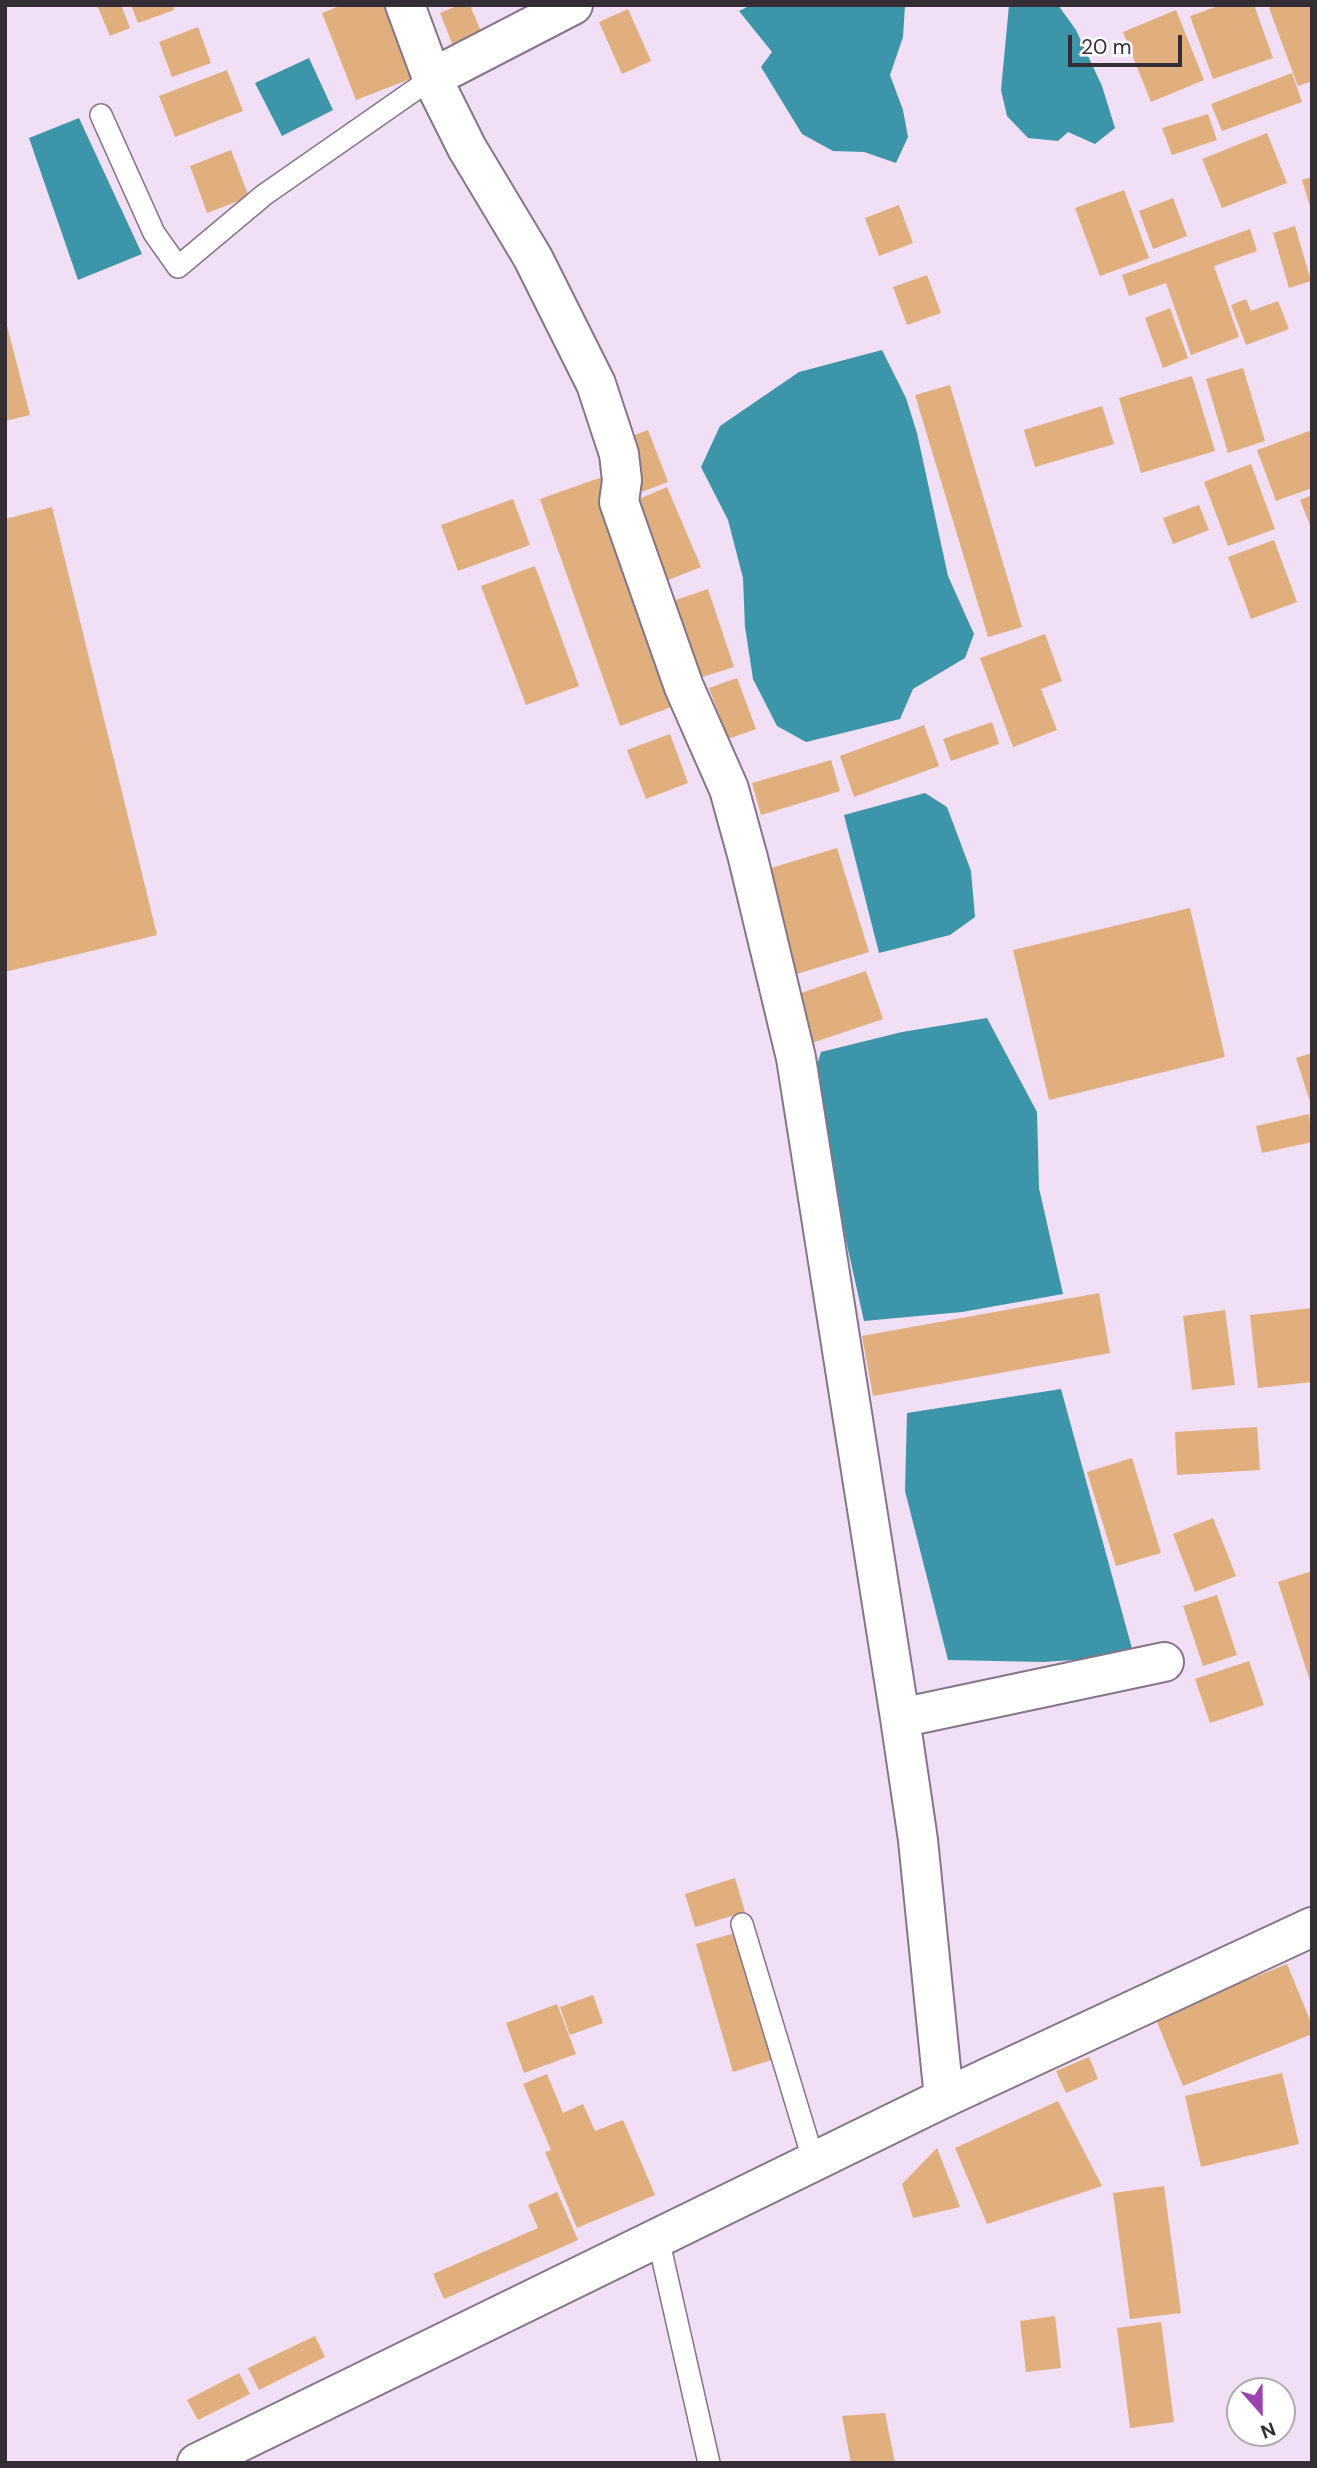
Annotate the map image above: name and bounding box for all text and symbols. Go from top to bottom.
scale bar [1072,21,1186,65]
text: 20 m [1081,33,1132,61]
north arrow [1226,2377,1296,2447]
text: N [1257,2416,1279,2444]

